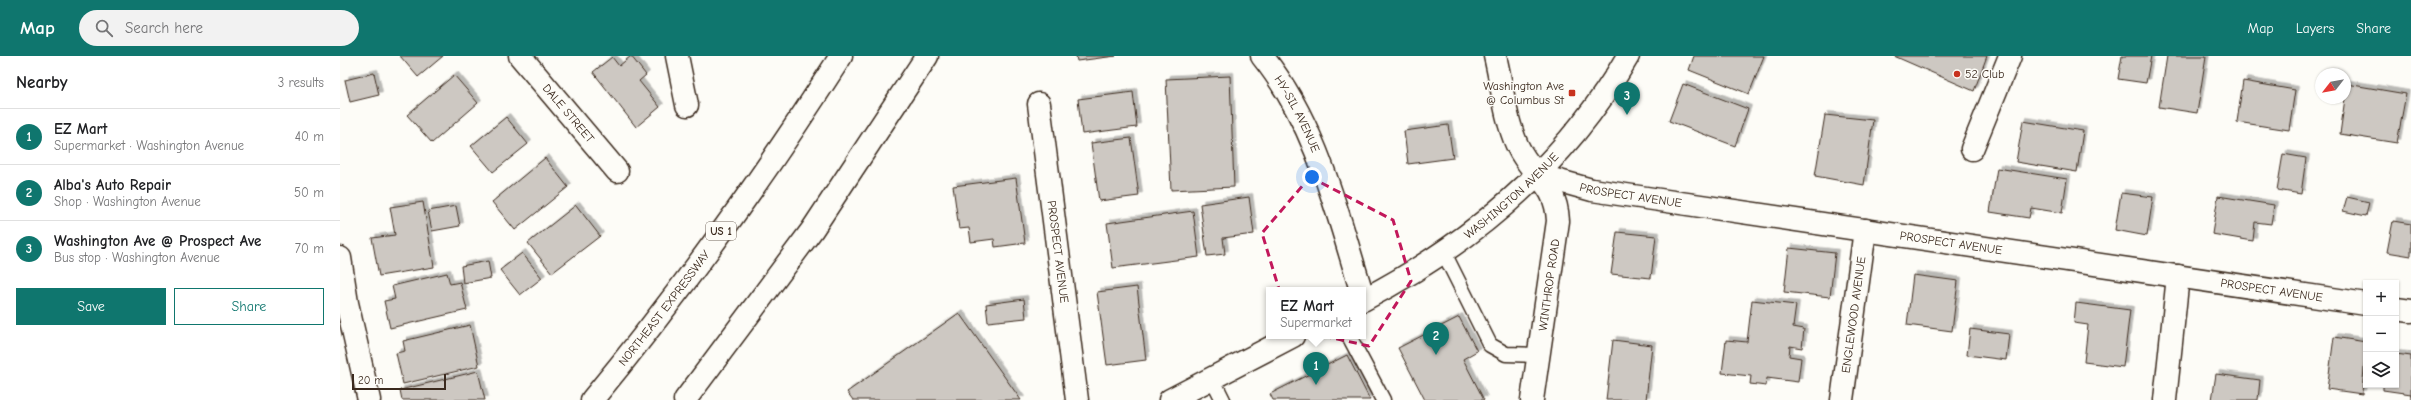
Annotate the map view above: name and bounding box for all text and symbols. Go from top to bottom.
search box [79,10,359,46]
text: Map [20,17,55,39]
icon: search [93,17,115,39]
text: Search here [125,19,203,37]
text: Map [2247,20,2274,37]
text: Layers [2296,20,2334,37]
text: Share [2356,20,2391,37]
place label: 52 Club [1965,67,2004,81]
north arrow [2315,68,2351,104]
marker: 52 Club [1952,69,1962,79]
text: Nearby [16,73,67,92]
street label: HY-SIL AVENUE [1271,73,1323,154]
text: 3 results [278,75,324,90]
place label: Washington Ave @ Columbus St [1483,79,1565,107]
street label: DALE STREET [540,81,598,146]
pin: 3 [1614,82,1640,115]
marker: Washington Ave @ Columbus St [1567,88,1577,98]
text: EZ Mart [54,120,108,138]
text: 1 [26,129,32,144]
text: 40 m [295,129,324,144]
text: Supermarket · Washington Avenue [54,138,244,153]
street label: WASHINGTON AVENUE [1461,150,1561,242]
your location [1302,167,1322,187]
text: Alba's Auto Repair [54,176,171,194]
street label: PROSPECT AVENUE [1578,180,1683,210]
text: 2 [26,185,32,200]
text: 50 m [294,185,324,200]
text: Shop · Washington Avenue [54,194,201,209]
street label: PROSPECT AVENUE [1044,200,1071,304]
road number: US 1 [706,222,736,240]
street label: PROSPECT AVENUE [1899,228,2003,257]
text: Washington Ave @ Prospect Ave [54,232,261,250]
street label: WINTHROP ROAD [1536,238,1562,332]
text: 3 [26,241,32,256]
text: 70 m [295,241,324,256]
street label: NORTHEAST EXPRESSWAY [616,247,713,369]
text: Bus stop · Washington Avenue [54,250,220,265]
street label: ENGLEWOOD AVENUE [1839,256,1868,374]
street label: PROSPECT AVENUE [2219,276,2324,305]
map controls [2363,280,2399,388]
button: + [2363,280,2399,316]
popup [1266,287,1366,339]
button: Save [16,288,166,325]
button: Share [174,288,324,325]
text: EZ Mart [1280,297,1334,315]
text: Supermarket [1280,315,1352,330]
button: − [2363,316,2399,352]
pin: 2 [1423,322,1449,355]
pin: 1 [1303,352,1329,385]
button: layers [2363,352,2399,388]
scale bar [352,372,446,391]
text: 20 m [358,374,383,387]

